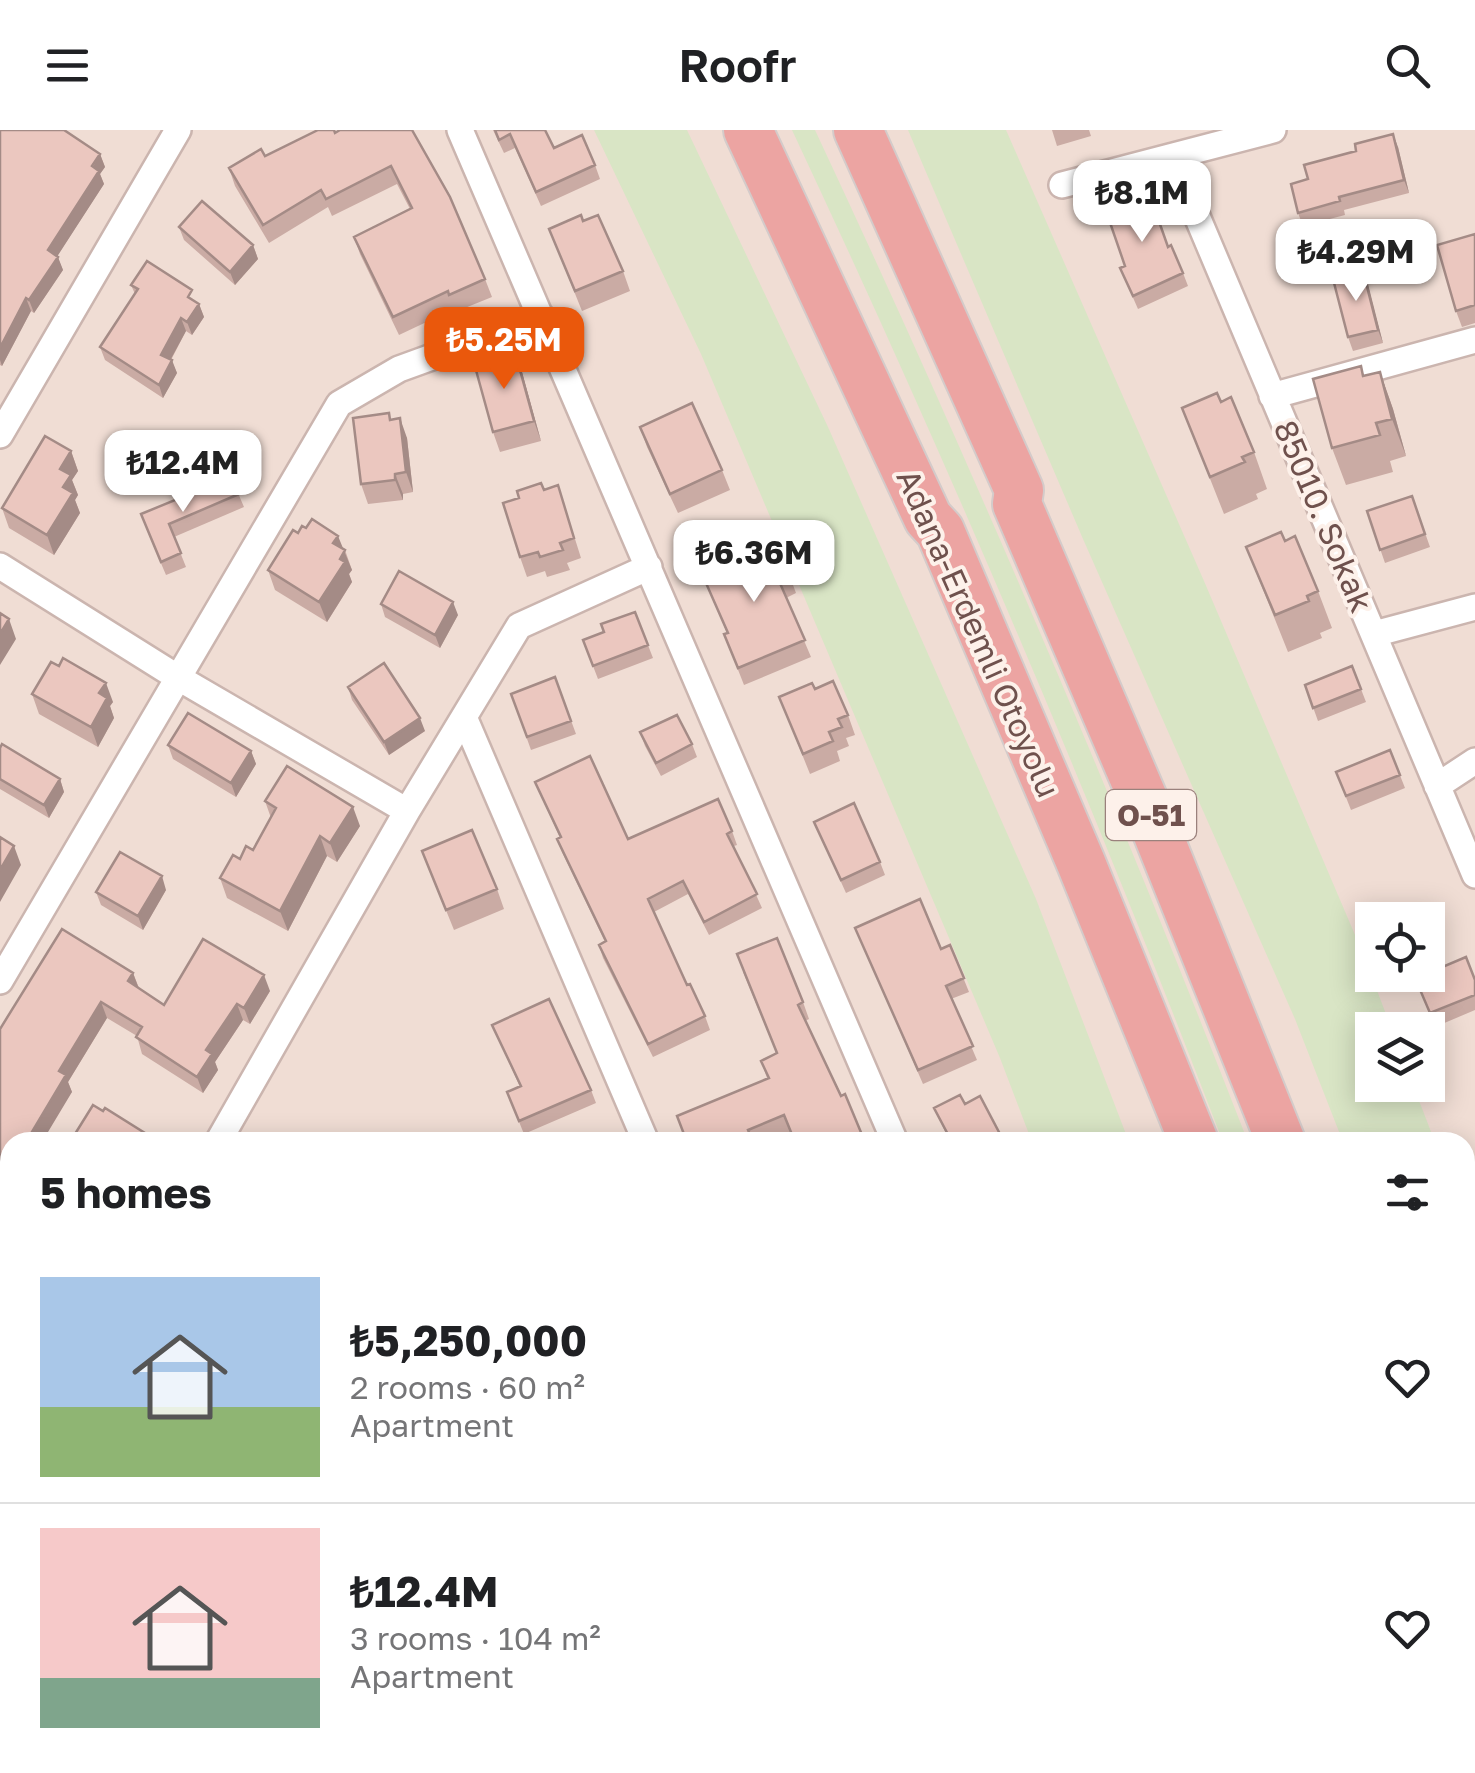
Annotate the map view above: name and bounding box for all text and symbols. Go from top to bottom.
icon: menu [40,38,95,93]
text: Roofr [679,38,796,92]
icon: search [1380,38,1435,93]
pin: ₺8.1M [1072,160,1212,245]
text: ₺8.1M [1095,173,1189,211]
pin: ₺4.29M [1275,219,1437,304]
text: ₺4.29M [1298,232,1414,270]
pin: ₺5.25M [423,307,585,392]
text: ₺5.25M [446,320,562,358]
street label: 85010. Sokak [1267,414,1381,618]
pin: ₺12.4M [102,430,264,515]
text: ₺12.4M [126,443,240,481]
street label: Adana-Erdemli Otoyolu [889,463,1069,803]
pin: ₺6.36M [673,520,835,605]
text: ₺6.36M [695,533,813,571]
road number: O-51 [1106,790,1196,840]
map controls [1355,902,1445,1102]
button: locate [1355,902,1445,992]
button: layers [1355,1012,1445,1102]
icon: filters [1380,1165,1435,1220]
text: 5 homes [40,1167,212,1217]
text: ₺5,250,000 [350,1315,587,1365]
icon: home [120,1317,240,1437]
icon: heart [1380,1350,1435,1405]
text: 2 rooms · 60 m² [350,1368,585,1406]
text: Apartment [350,1406,514,1444]
text: ₺12.4M [350,1566,498,1616]
icon: home [120,1568,240,1688]
icon: heart [1380,1601,1435,1656]
text: 3 rooms · 104 m² [350,1619,601,1657]
text: Apartment [350,1657,514,1695]

